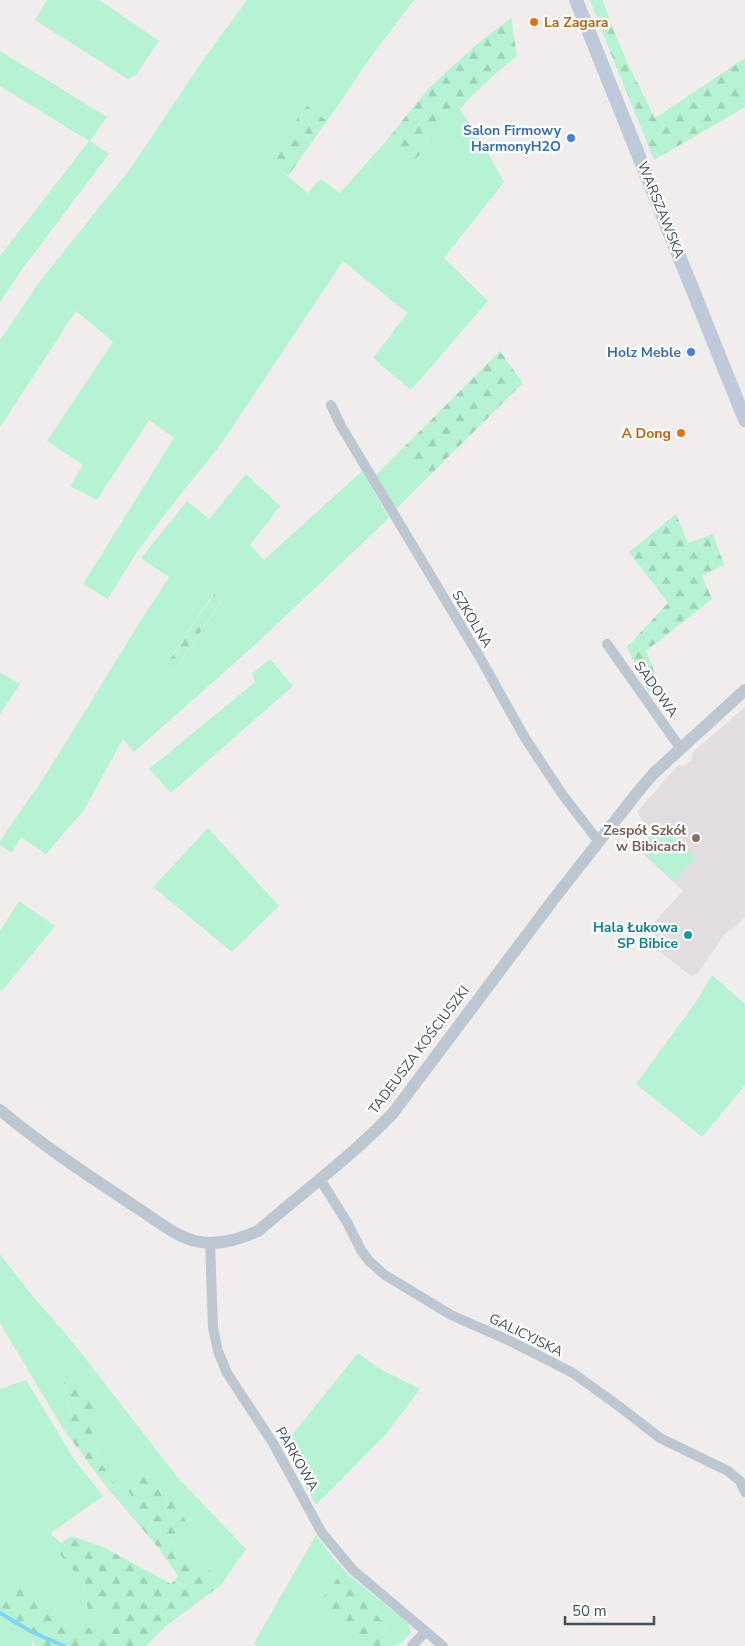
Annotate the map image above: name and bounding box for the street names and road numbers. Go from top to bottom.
street label: WARSZAWSKA [633,159,689,261]
street label: SZKOLNA [447,587,497,651]
street label: SADOWA [630,657,682,721]
street label: TADEUSZA KOŚCIUSZKI [364,982,474,1118]
street label: GALICYJSKA [486,1309,566,1361]
street label: PARKOWA [271,1423,323,1495]

